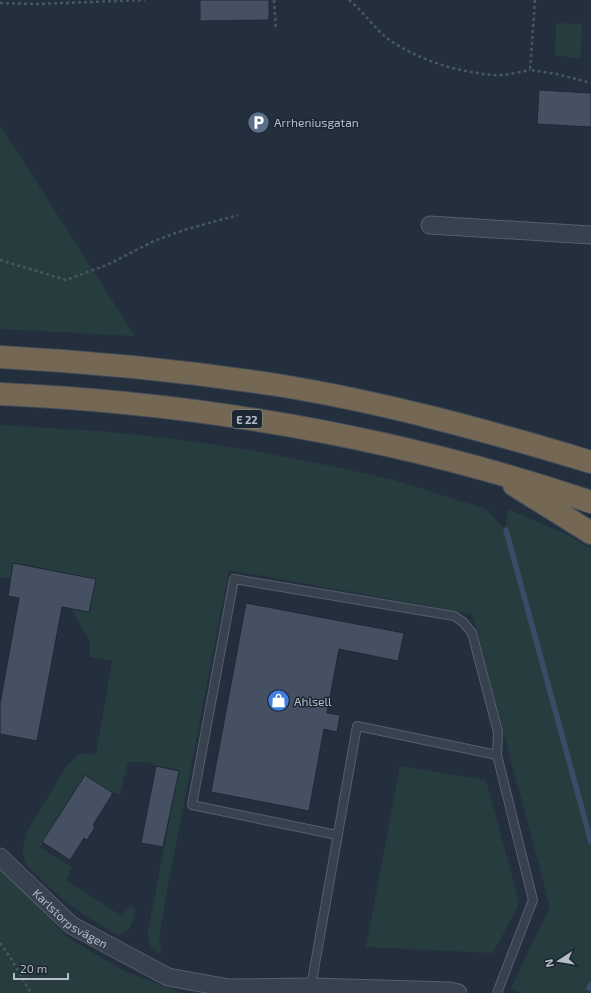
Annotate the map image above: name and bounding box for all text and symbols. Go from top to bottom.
parking icon: Arrheniusgatan [246,109,272,135]
place label: Arrheniusgatan [274,115,359,129]
road number: E 22 [232,410,262,428]
shop icon: Ahlsell [265,688,291,714]
place label: Ahlsell [294,694,332,708]
street label: Karlstorpsvägen [30,886,110,951]
north arrow [539,941,579,981]
scale bar [14,955,68,981]
text: N [542,958,556,968]
text: 20 m [20,961,47,975]

